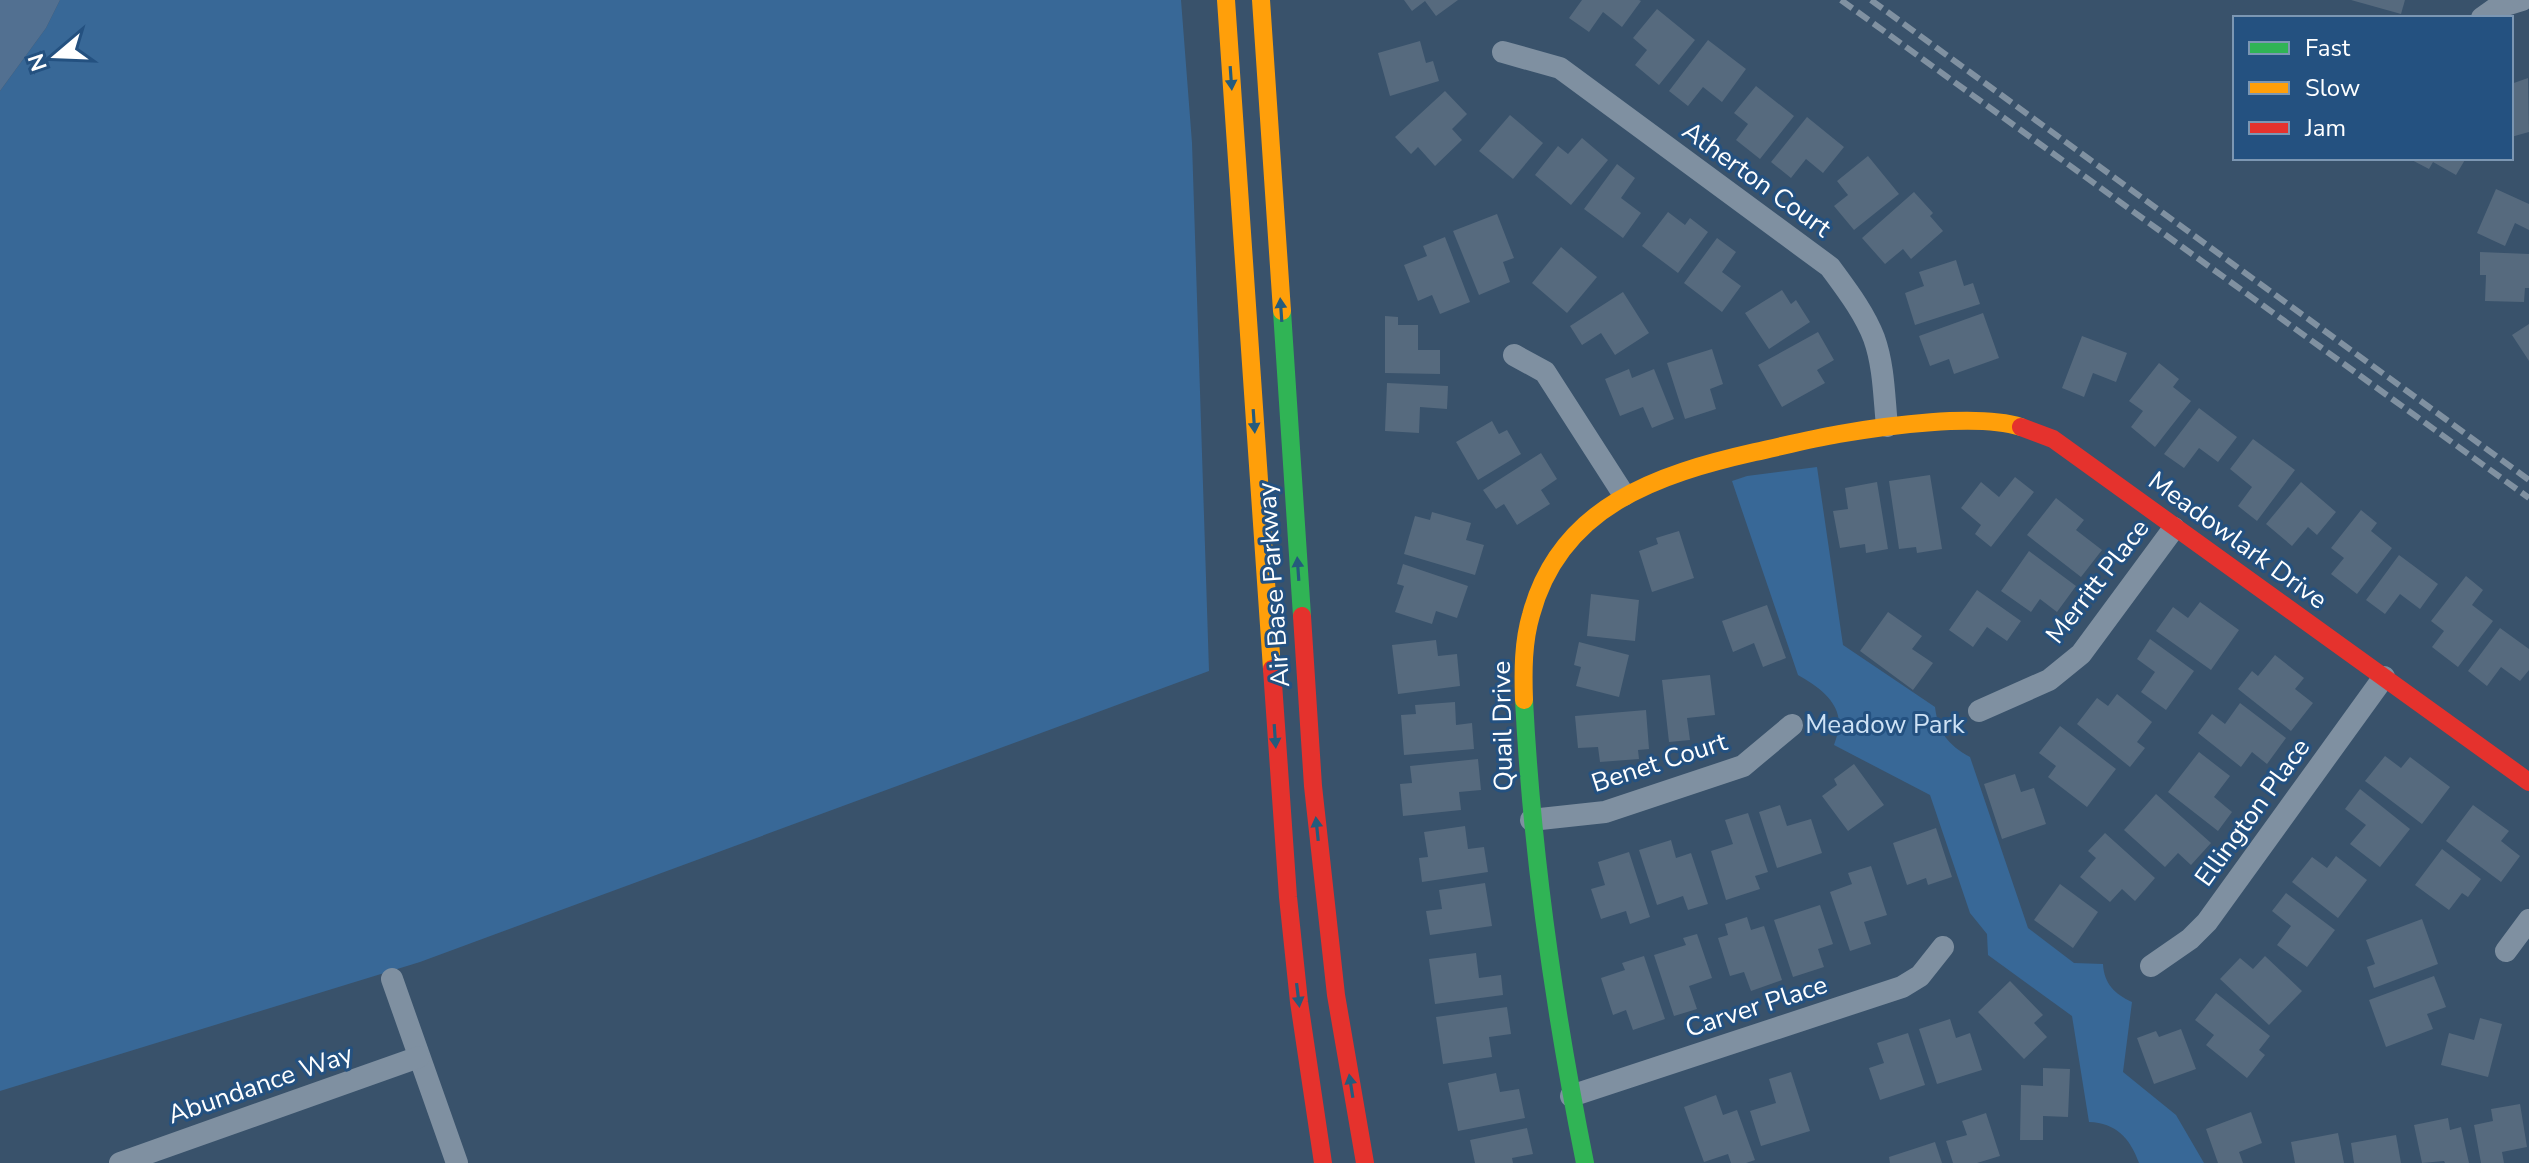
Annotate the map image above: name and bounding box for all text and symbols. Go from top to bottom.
north arrow [16,16,96,96]
legend [2233,16,2513,160]
text: Fast [2305,32,2351,64]
text: N [21,50,55,75]
one-way arrow [1225,66,1238,91]
text: Slow [2305,72,2360,104]
text: Jam [2304,112,2346,144]
street label: Atherton Court [1675,114,1839,246]
one-way arrow [1274,297,1287,322]
one-way arrow [1248,409,1261,434]
street label: Meadowlark Drive [2141,464,2334,617]
street label: Air Base Parkway [1249,481,1298,689]
street label: Merritt Place [2038,512,2157,651]
one-way arrow [1291,556,1304,581]
street label: Quail Drive [1484,661,1521,791]
park label: Meadow Park [1805,707,1966,742]
one-way arrow [1269,724,1282,749]
street label: Benet Court [1587,724,1732,801]
street label: Ellington Place [2187,731,2318,893]
one-way arrow [1310,816,1323,841]
street label: Carver Place [1681,967,1832,1046]
one-way arrow [1292,983,1305,1008]
street label: Abundance Way [163,1036,358,1133]
one-way arrow [1344,1074,1357,1099]

